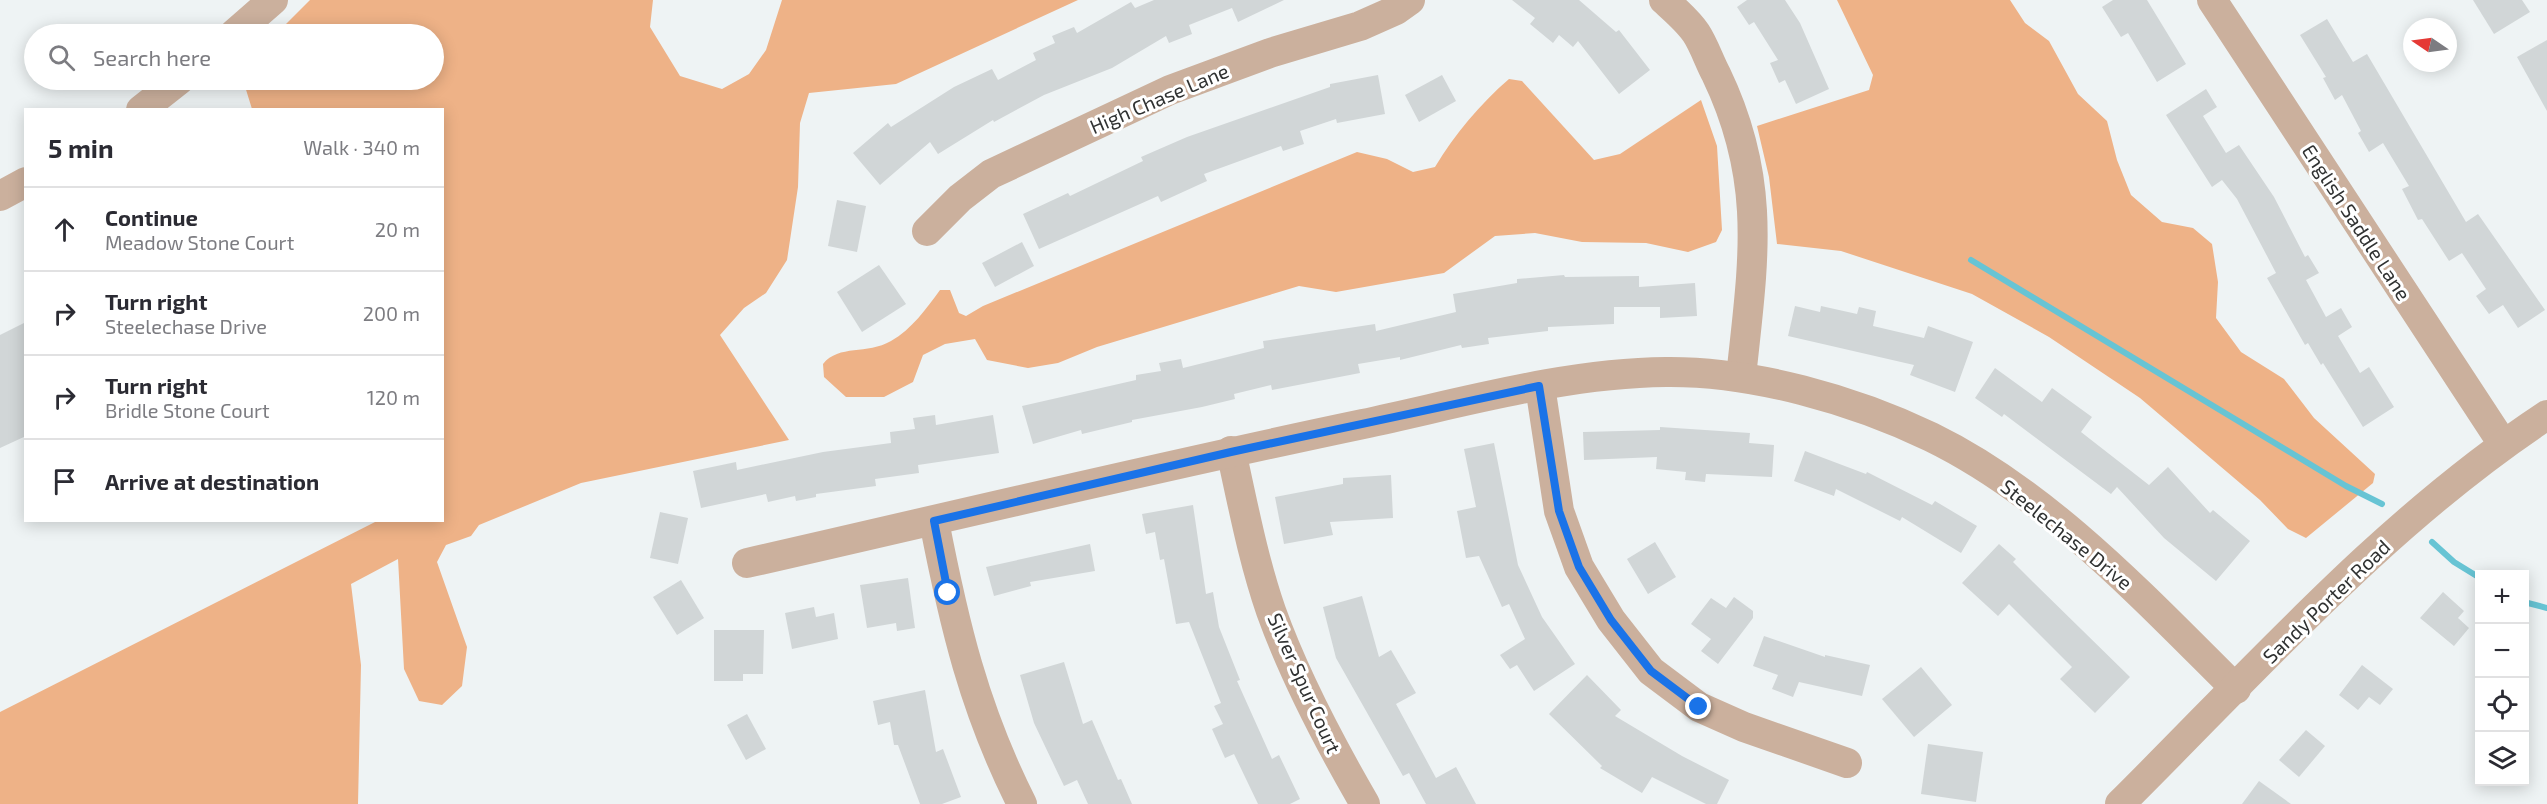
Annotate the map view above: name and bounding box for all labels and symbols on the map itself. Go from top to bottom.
north arrow [2403,18,2457,72]
street label: High Chase Lane [1086,58,1232,138]
street label: English Saddle Lane [2298,140,2416,304]
street label: Steelechase Drive [1996,474,2138,594]
street label: Sandy Porter Road [2257,534,2395,668]
route start [934,579,960,605]
street label: Silver Spur Court [1263,609,1347,757]
route end [1685,693,1711,719]

